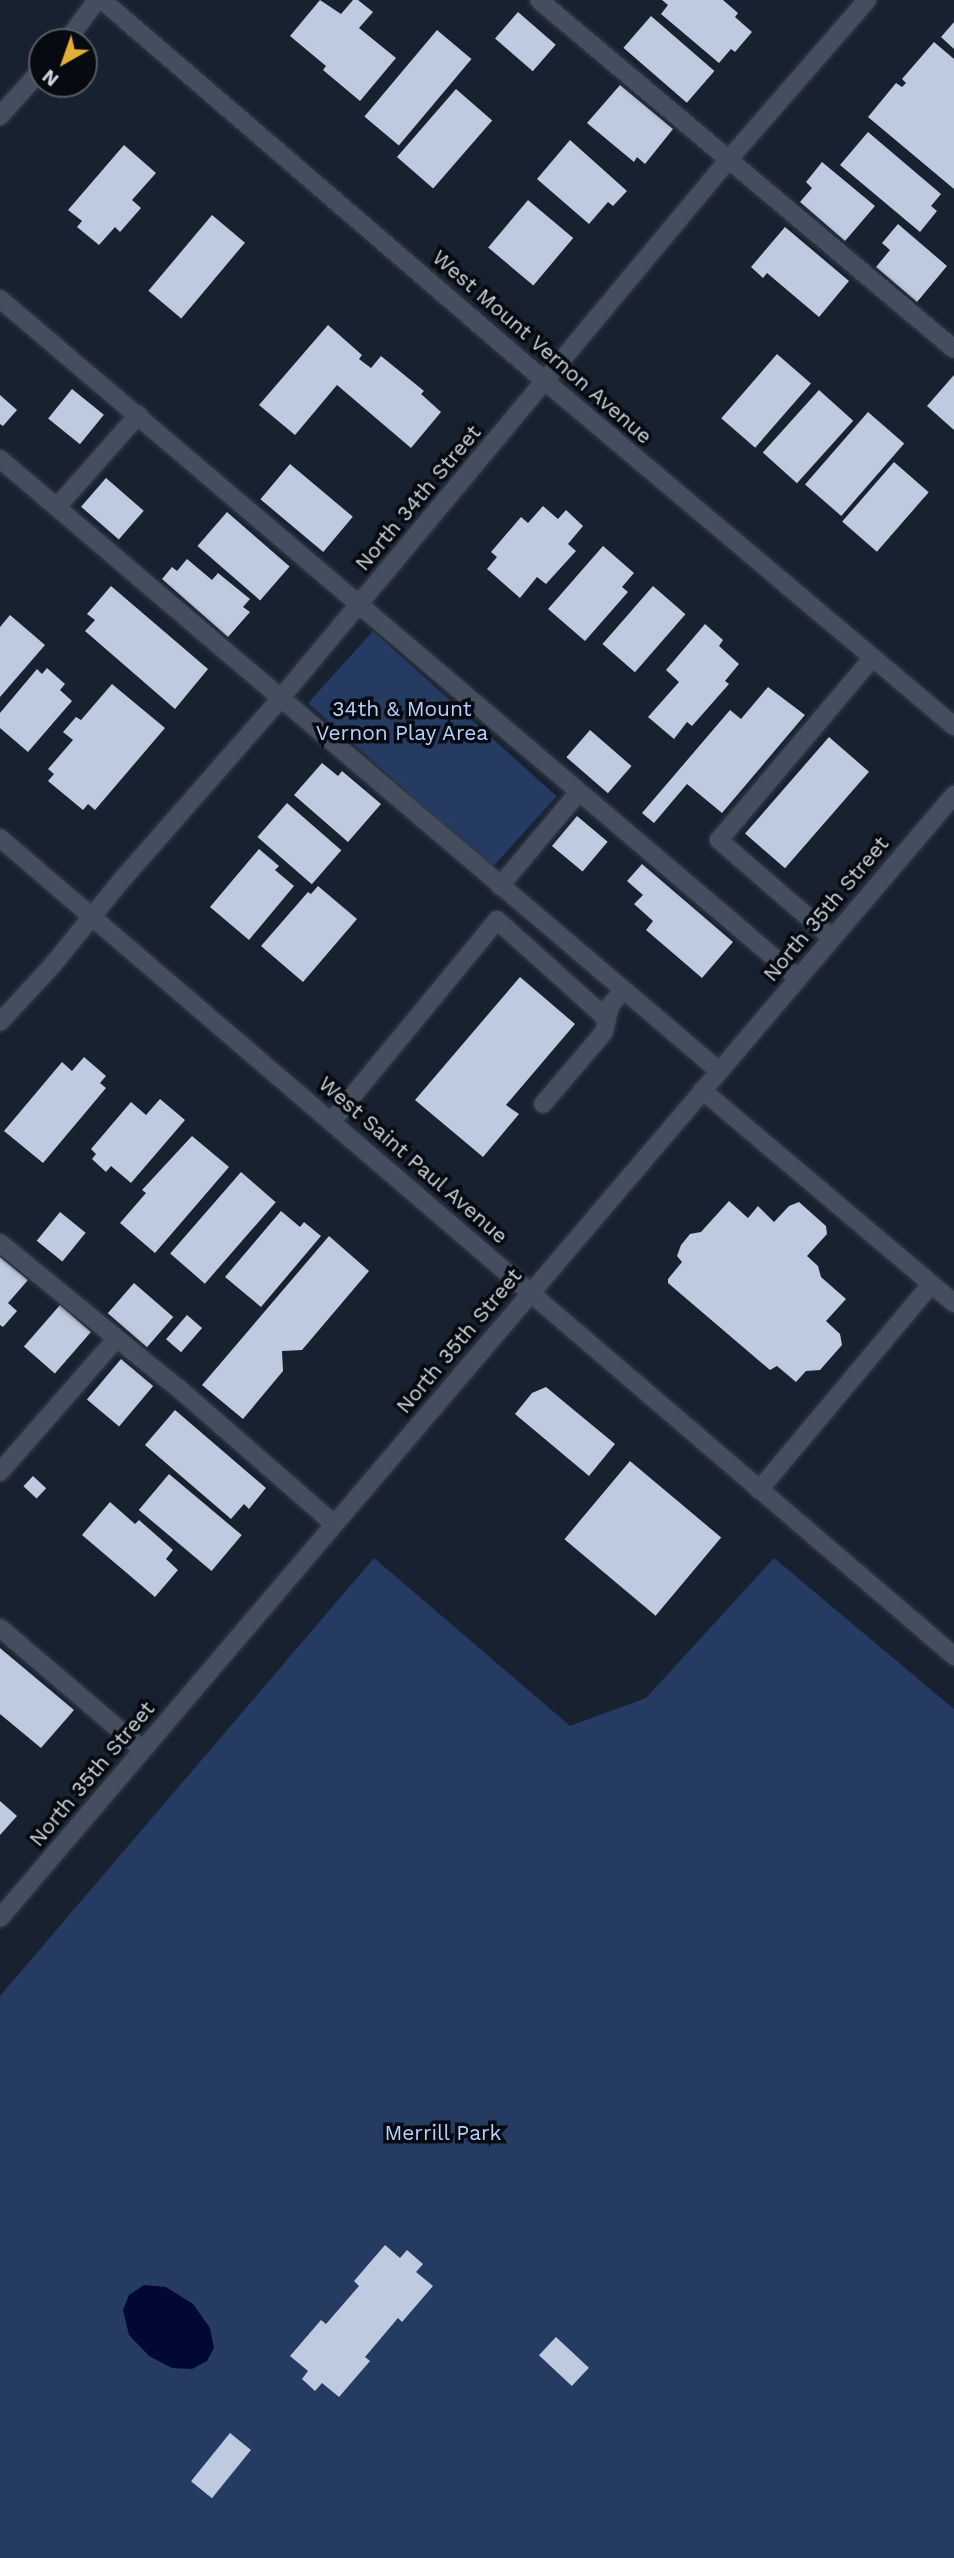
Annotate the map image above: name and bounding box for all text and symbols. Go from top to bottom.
north arrow [28,28,98,98]
text: N [38,65,63,91]
street label: West Mount Vernon Avenue [427,244,657,450]
street label: North 34th Street [350,420,486,576]
park label: 34th & Mount Vernon Play Area [315,696,489,746]
street label: North 35th Street [758,831,894,987]
street label: West Saint Paul Avenue [313,1071,513,1249]
street label: North 35th Street [391,1263,527,1419]
street label: North 35th Street [24,1696,160,1852]
park label: Merrill Park [384,2120,502,2146]

